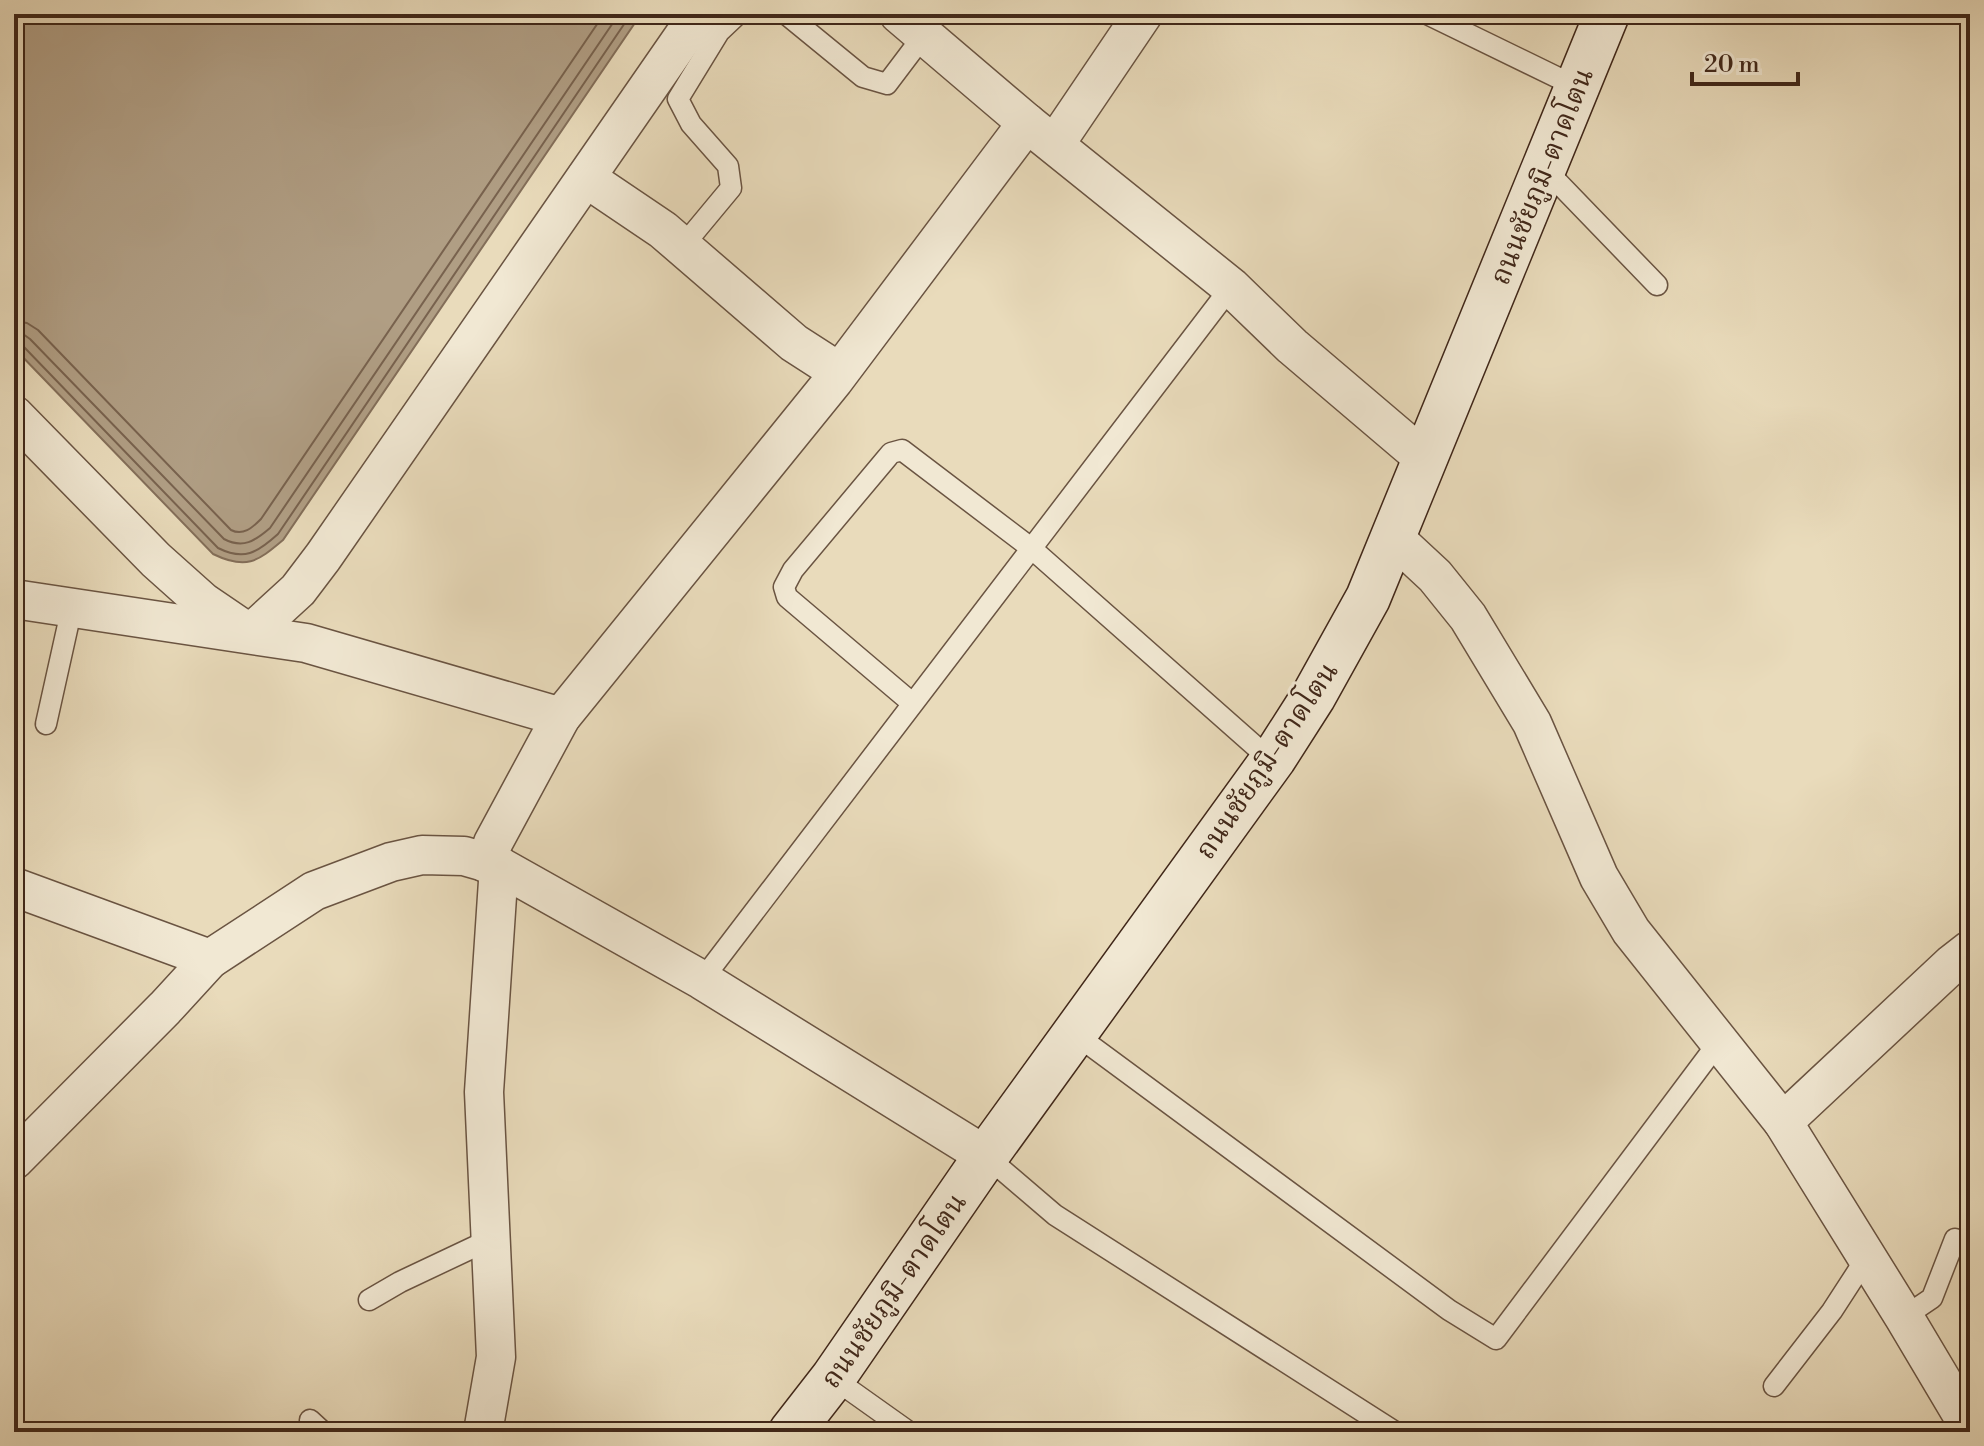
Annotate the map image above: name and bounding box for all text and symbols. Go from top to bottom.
scale bar [1692,36,1798,86]
text: 20 m [1704,50,1760,80]
street label: ถนนชัยภูมิ-ตาดโตน [1480,62,1602,290]
street label: ถนนชัยภูมิ-ตาดโตน [1186,654,1346,866]
street label: ถนนชัยภูมิ-ตาดโตน [811,1185,975,1395]

